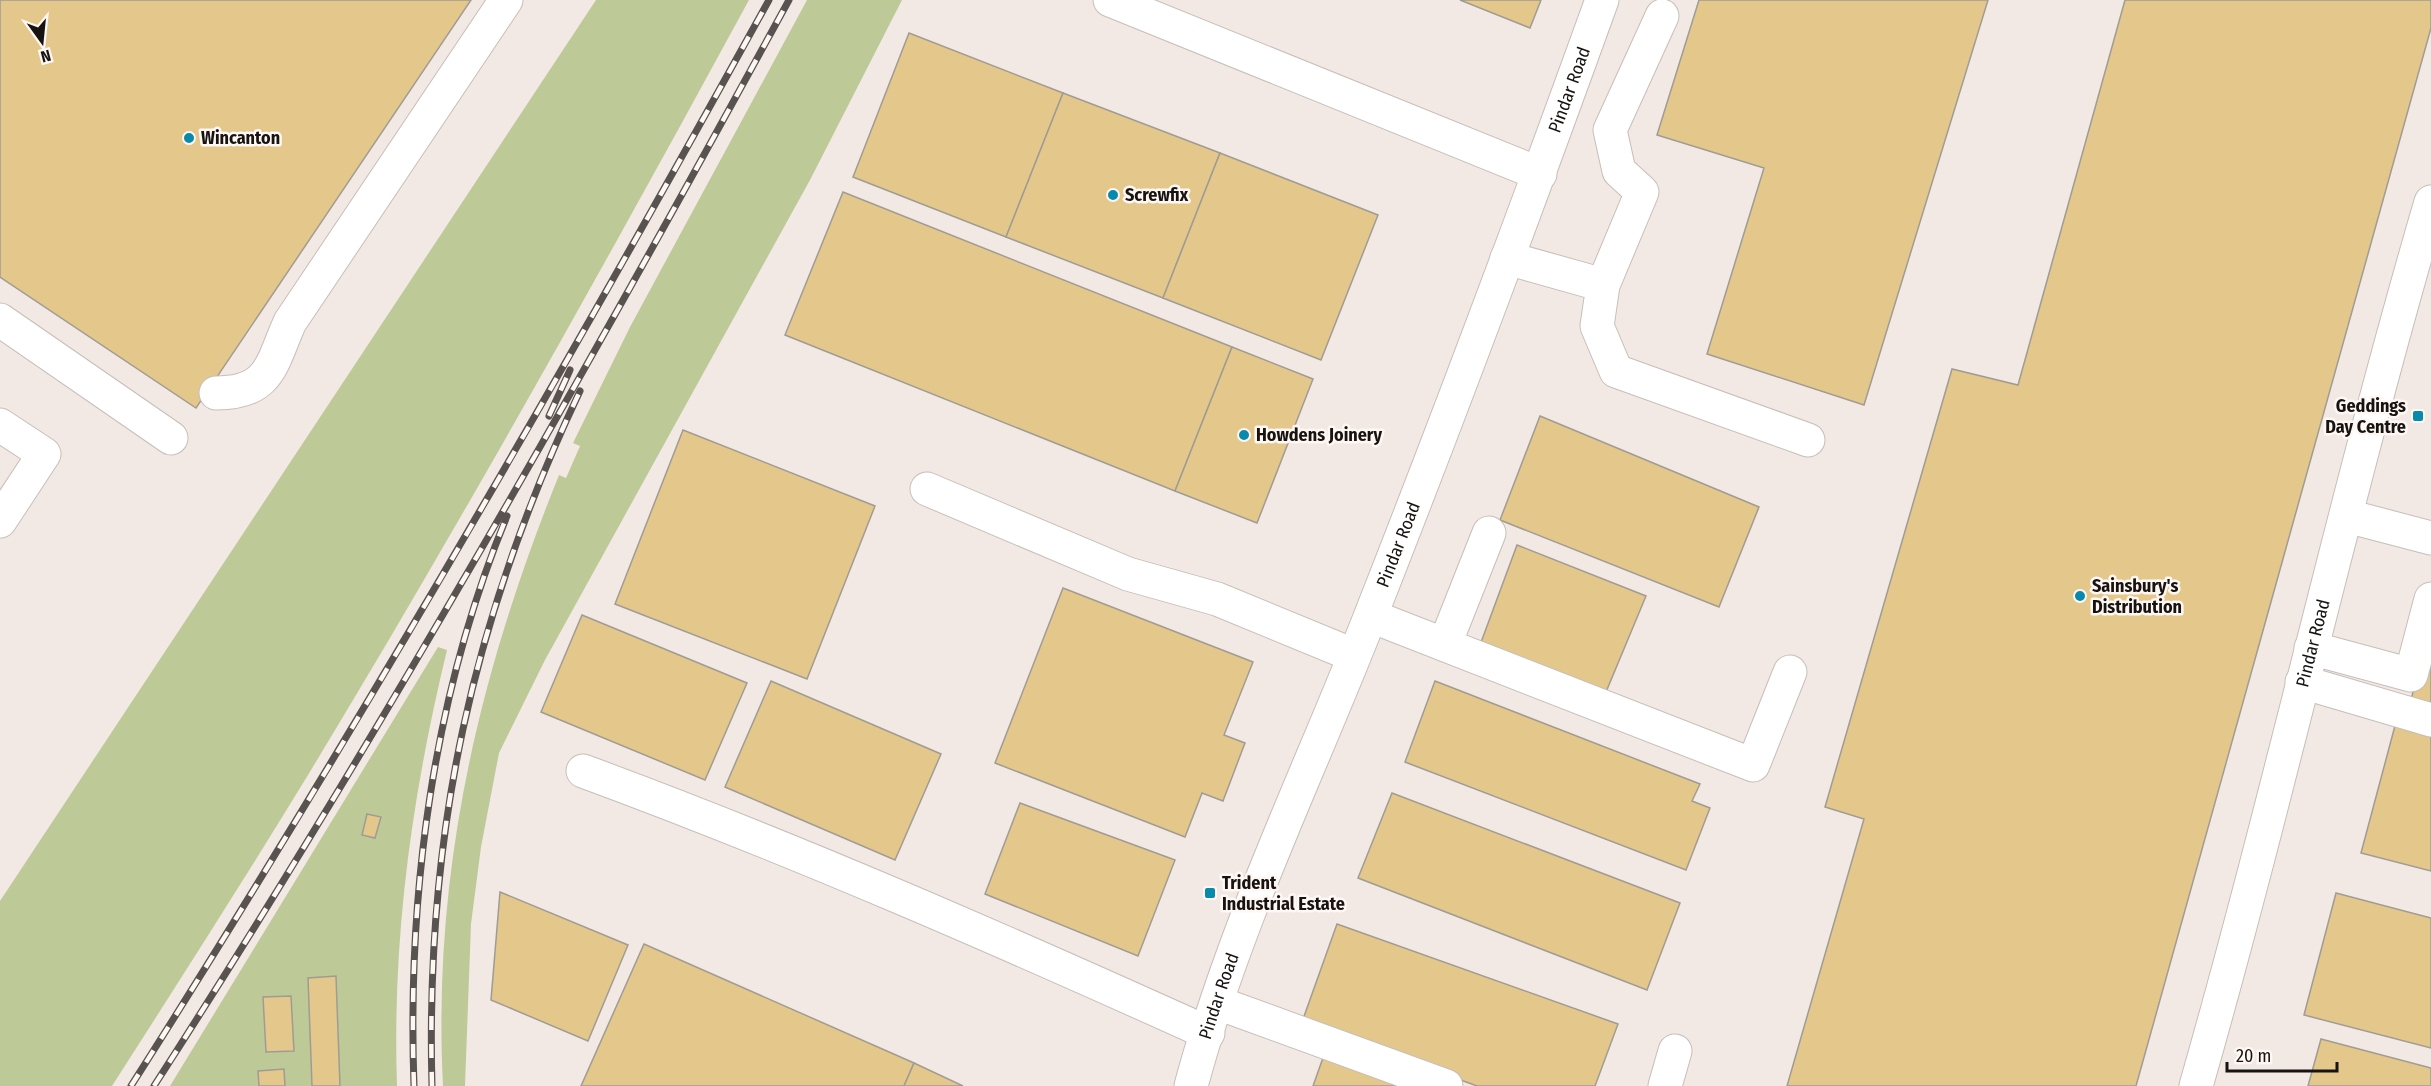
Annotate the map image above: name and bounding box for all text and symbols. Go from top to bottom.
north arrow [12,12,72,72]
street label: Pindar Road [1544,44,1595,136]
text: N [39,46,53,66]
place label: Wincanton [201,127,280,149]
marker: Wincanton [182,131,196,145]
place label: Screwfix [1125,184,1189,206]
marker: Screwfix [1106,188,1120,202]
place label: Geddings Day Centre [2325,395,2406,438]
marker: Geddings Day Centre [2411,409,2425,423]
place label: Howdens Joinery [1256,424,1382,446]
marker: Howdens Joinery [1237,428,1251,442]
street label: Pindar Road [1372,499,1425,591]
place label: Sainsbury's Distribution [2092,575,2182,618]
marker: Sainsbury's Distribution [2073,589,2087,603]
street label: Pindar Road [2291,597,2335,689]
place label: Trident Industrial Estate [1222,872,1345,915]
marker: Trident Industrial Estate [1203,886,1217,900]
street label: Pindar Road [1194,950,1244,1042]
scale bar [2227,1035,2336,1073]
text: 20 m [2236,1045,2271,1067]

